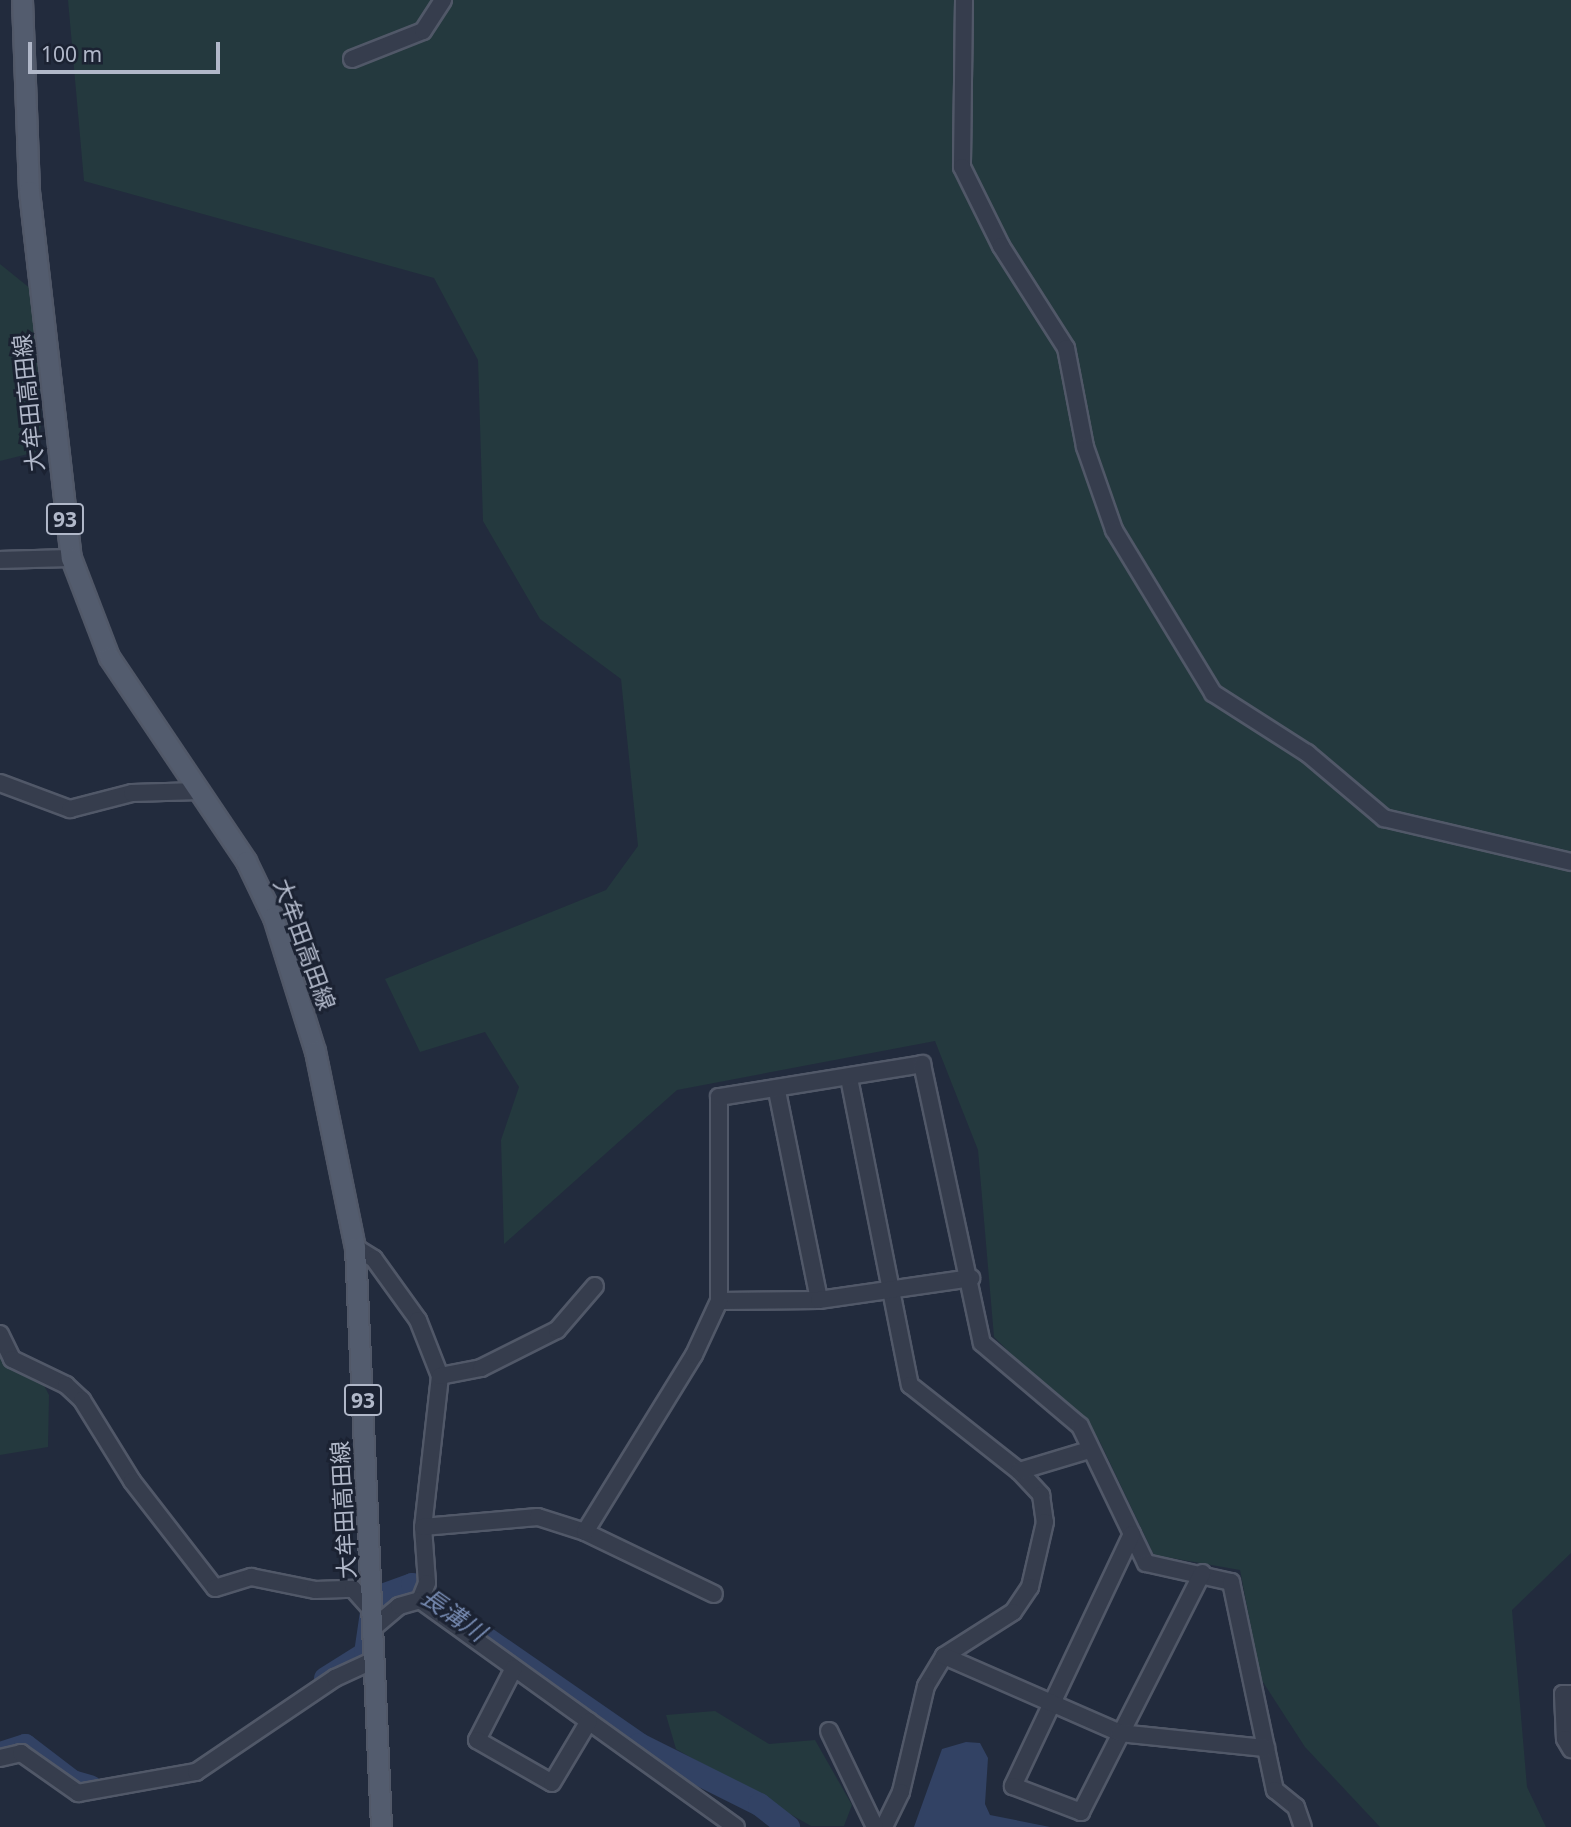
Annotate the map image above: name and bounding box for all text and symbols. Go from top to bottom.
scale bar [32,28,224,72]
text: 100 m [41,40,102,68]
street label: 大牟田高田線 [7,333,49,473]
road number: 93 [46,502,84,536]
street label: 大牟田高田線 [268,874,342,1014]
road number: 93 [344,1382,382,1418]
street label: 大牟田高田線 [326,1440,360,1580]
water label: 長溝川 [416,1582,492,1646]

